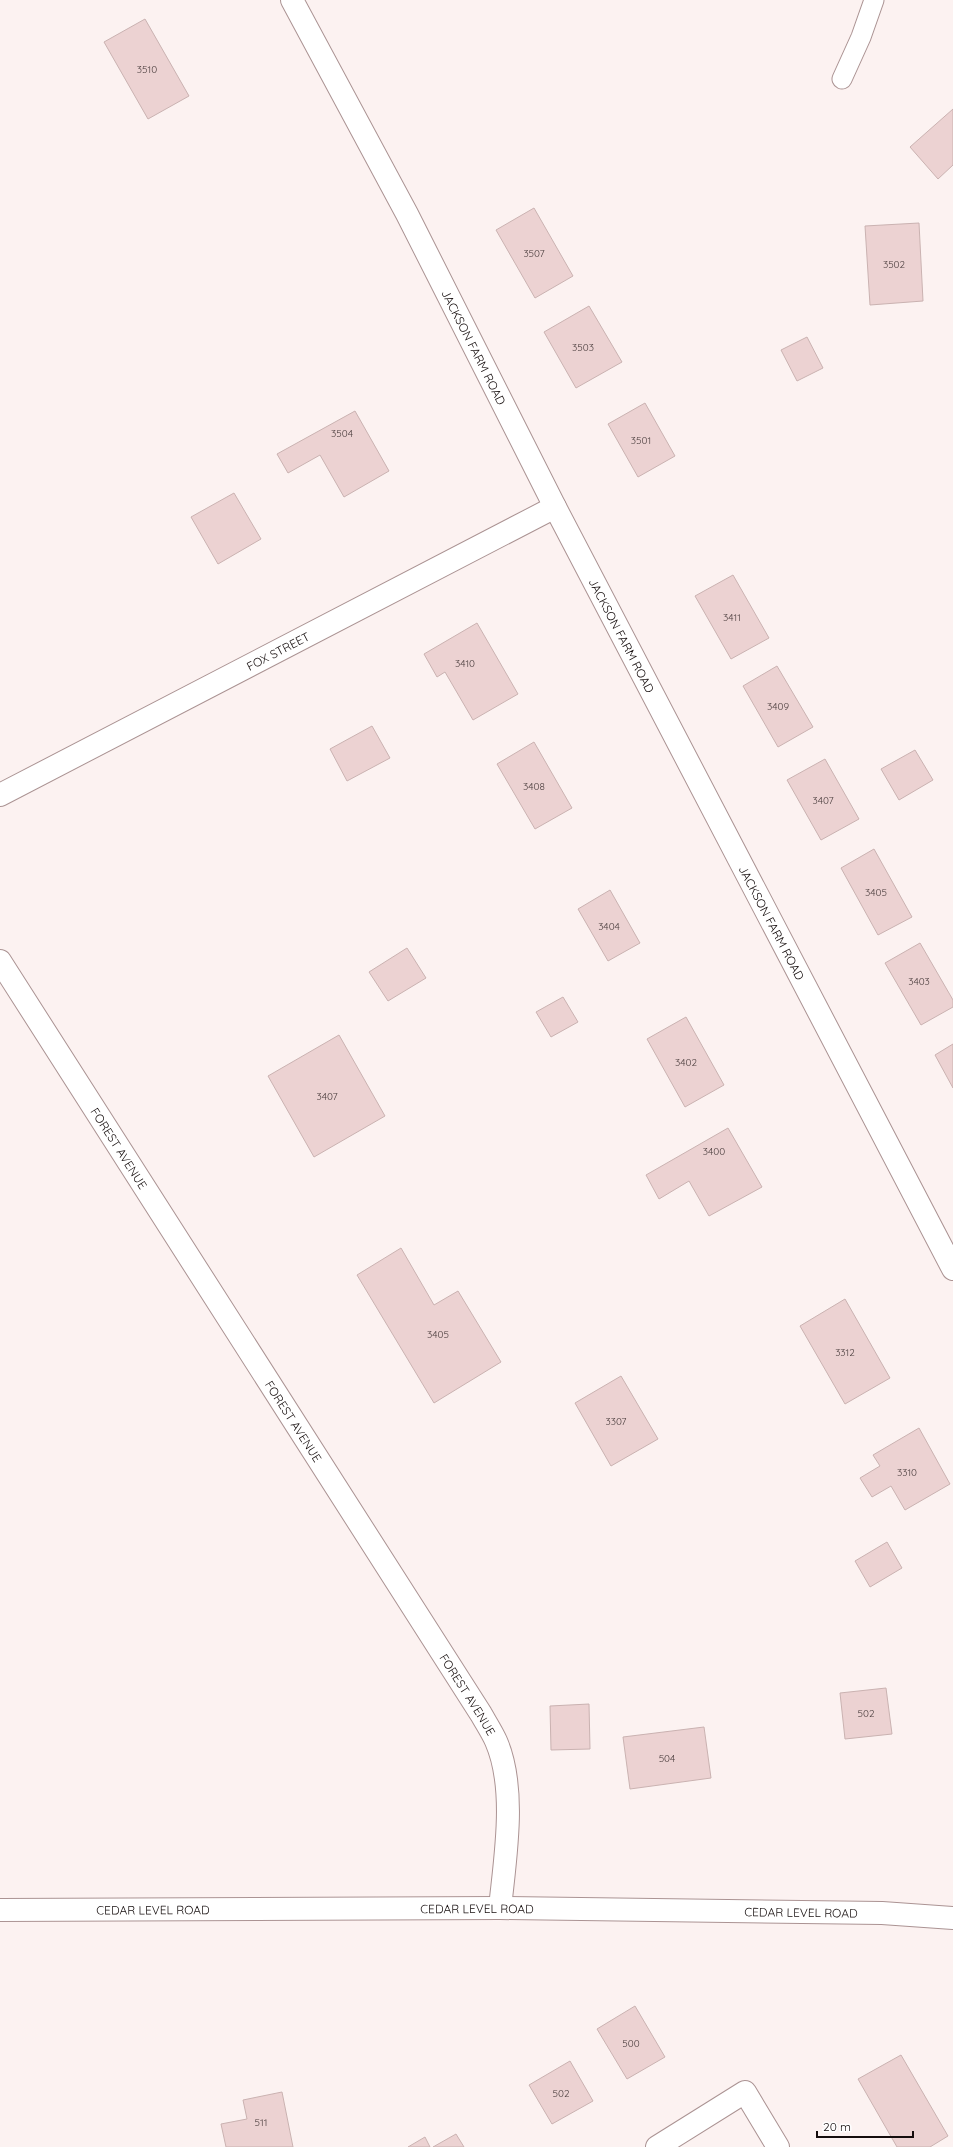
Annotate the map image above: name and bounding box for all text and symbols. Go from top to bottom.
house number: 3510 [137,63,157,76]
house number: 3507 [523,247,545,260]
house number: 3502 [883,258,906,271]
street label: JACKSON FARM ROAD [439,287,510,407]
house number: 3503 [572,341,594,354]
house number: 3504 [331,427,353,440]
house number: 3501 [631,434,651,447]
street label: JACKSON FARM ROAD [586,576,658,695]
house number: 3411 [723,611,741,624]
street label: FOX STREET [244,628,312,673]
house number: 3410 [455,657,475,670]
house number: 3409 [767,700,789,713]
house number: 3408 [523,780,545,793]
house number: 3407 [812,794,834,807]
street label: JACKSON FARM ROAD [736,863,808,983]
house number: 3405 [865,886,887,899]
house number: 3404 [598,920,620,933]
house number: 3403 [908,975,930,988]
house number: 3402 [675,1056,697,1069]
house number: 3407 [316,1090,338,1103]
street label: FOREST AVENUE [88,1105,151,1192]
house number: 3400 [703,1145,725,1158]
house number: 3405 [427,1328,449,1341]
house number: 3312 [835,1346,855,1359]
street label: FOREST AVENUE [262,1378,326,1465]
house number: 3307 [605,1415,627,1428]
house number: 3310 [897,1466,917,1479]
street label: FOREST AVENUE [437,1651,499,1738]
house number: 502 [858,1707,875,1720]
house number: 504 [659,1752,675,1765]
street label: CEDAR LEVEL ROAD [420,1900,534,1916]
street label: CEDAR LEVEL ROAD [96,1902,210,1917]
street label: CEDAR LEVEL ROAD [744,1904,858,1920]
house number: 500 [622,2037,640,2050]
house number: 502 [553,2087,570,2100]
scale bar [817,2113,913,2139]
house number: 511 [255,2116,267,2129]
text: 20 m [823,2119,851,2134]

